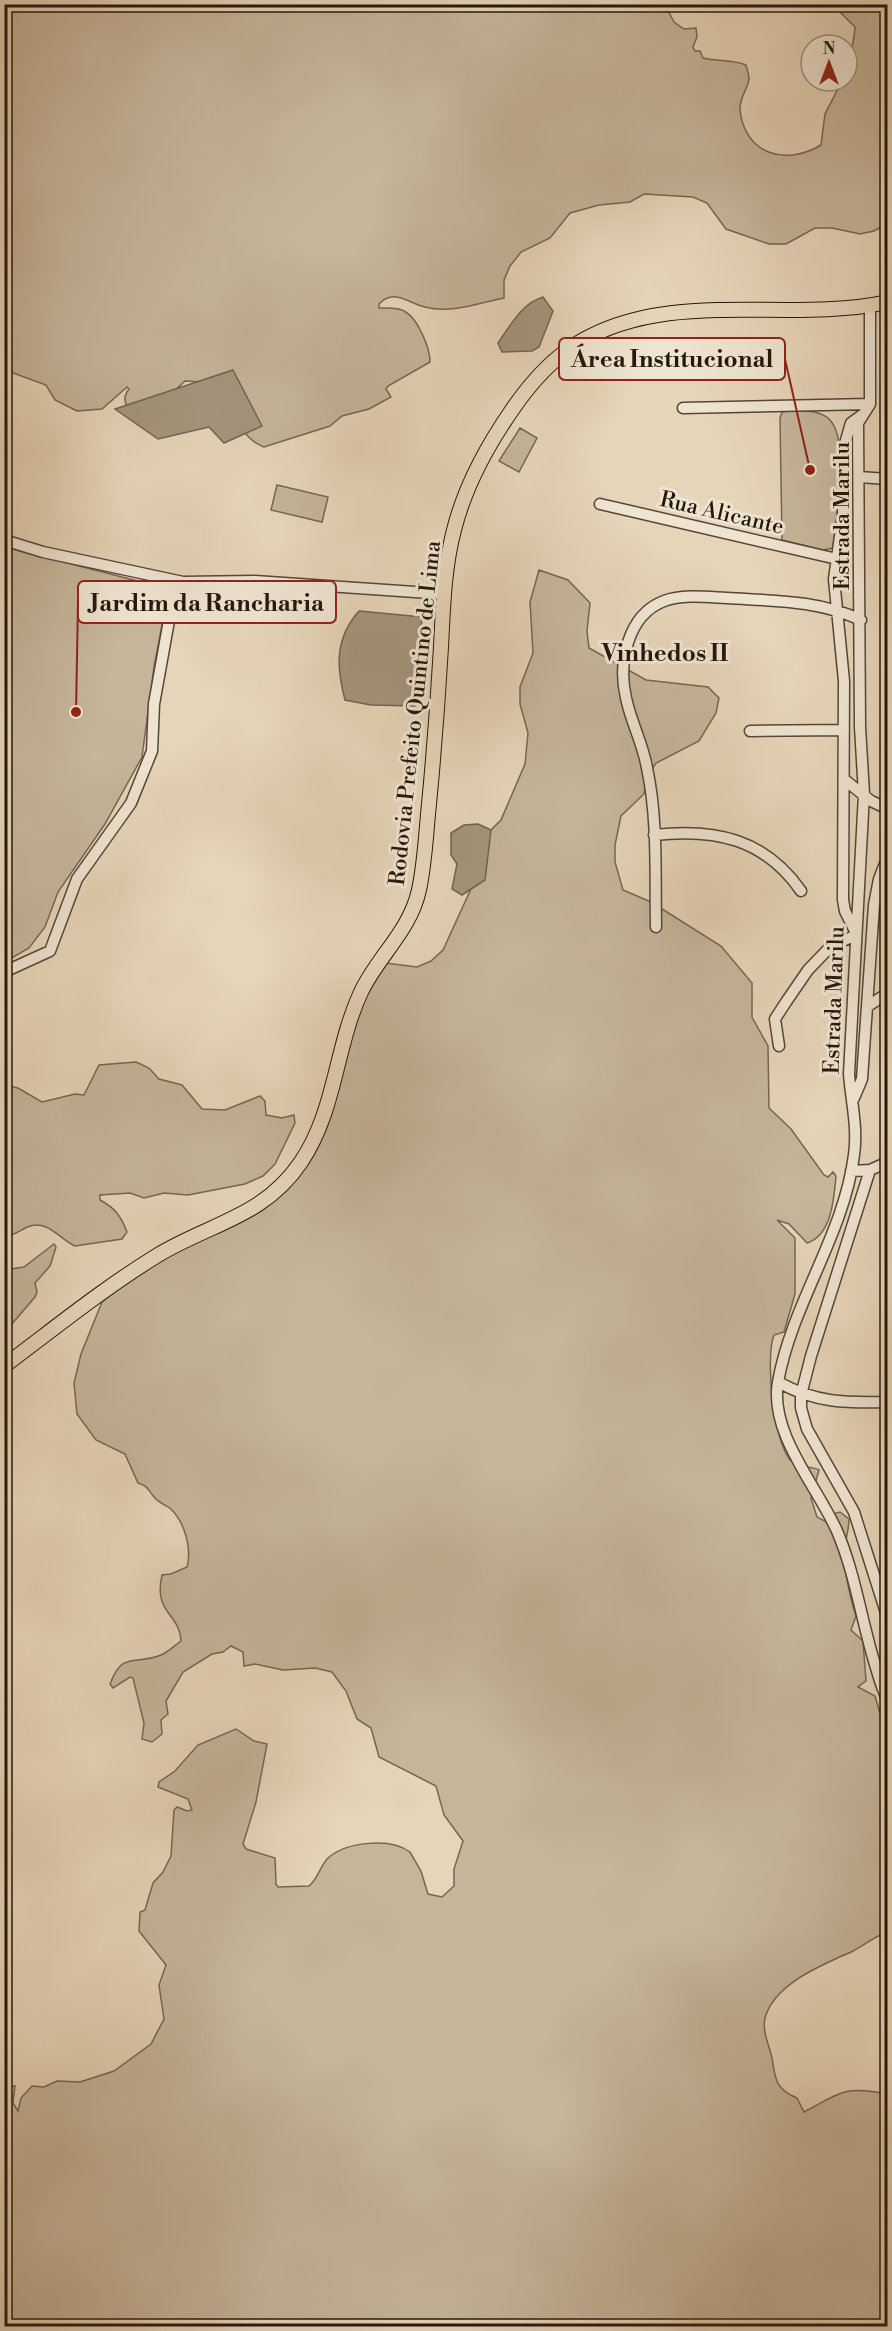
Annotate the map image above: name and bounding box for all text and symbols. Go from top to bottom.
north arrow [799,33,859,93]
text: N [823,39,836,59]
callout: Área Institucional [559,338,785,380]
text: Área Institucional [570,343,773,375]
street label: Estrada Marilu [829,441,856,590]
street label: Rua Alicante [657,486,786,541]
street label: Rodovia Prefeito Quintino de Lima [384,538,447,887]
callout: Jardim da Rancharia [78,581,336,623]
text: Jardim da Rancharia [87,589,325,619]
district label: Vinhedos II [600,639,729,669]
street label: Estrada Marilu [818,925,851,1075]

